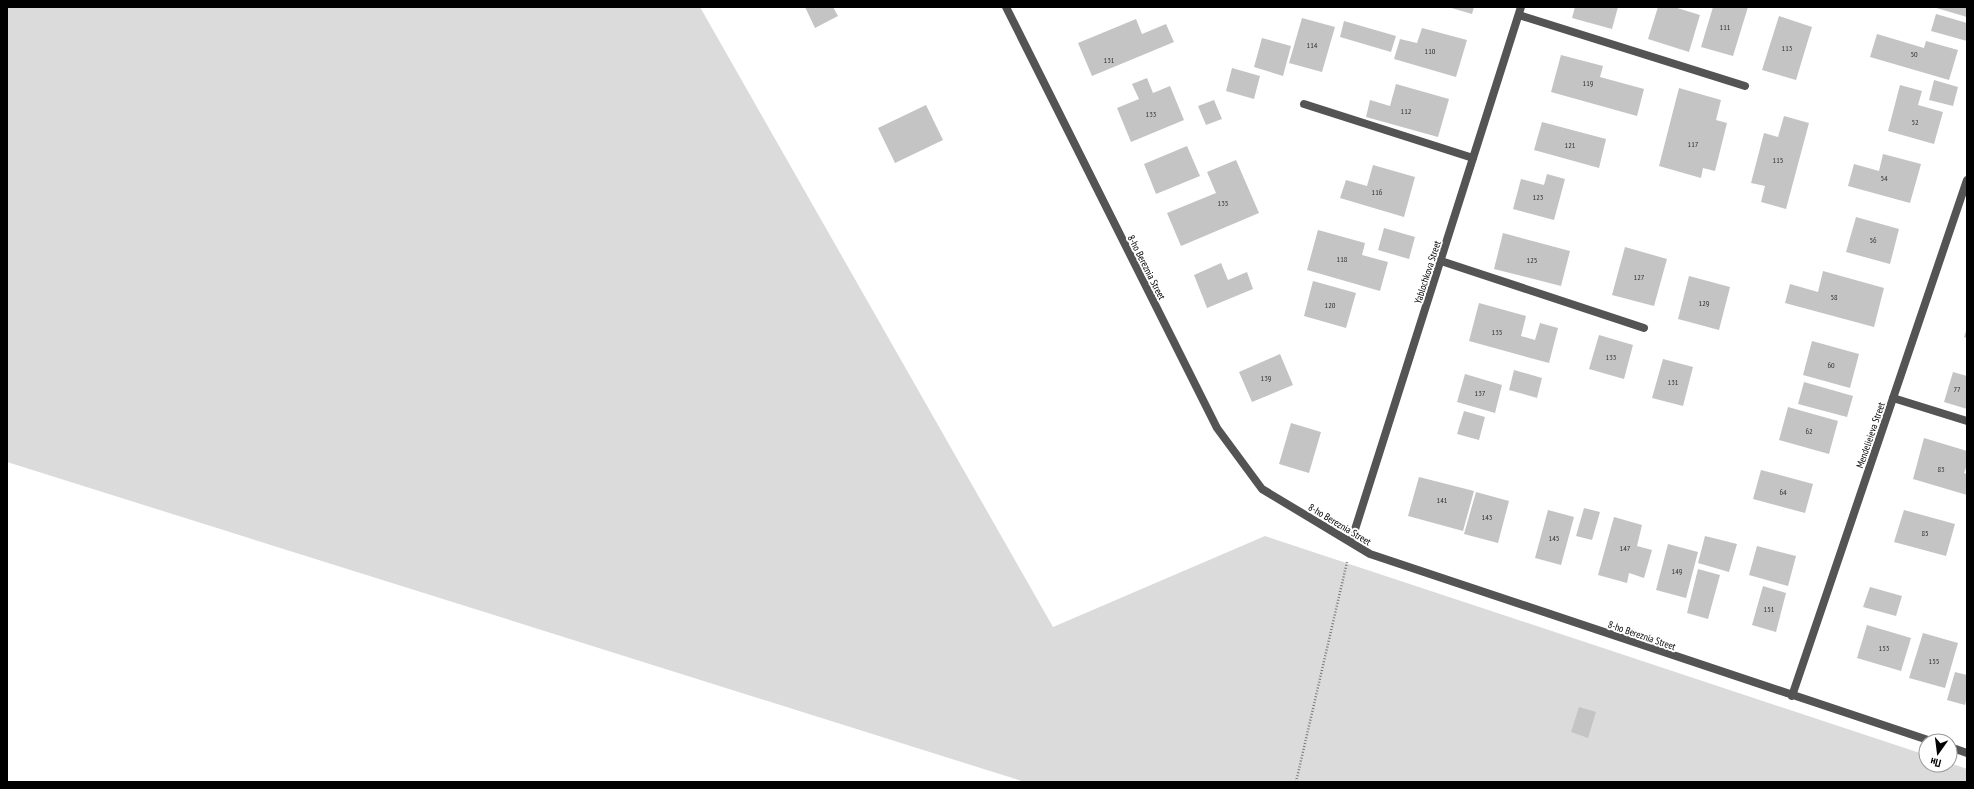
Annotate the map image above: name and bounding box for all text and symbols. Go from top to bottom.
house number: 111 [1720,22,1731,32]
house number: 114 [1307,40,1318,50]
house number: 113 [1782,43,1793,53]
house number: 110 [1425,46,1436,56]
house number: 50 [1910,49,1918,59]
house number: 131 [1104,55,1115,65]
house number: 119 [1583,78,1594,88]
house number: 112 [1401,106,1412,116]
house number: 133 [1146,109,1157,119]
house number: 52 [1911,117,1919,127]
house number: 117 [1688,139,1699,149]
house number: 121 [1565,140,1576,150]
house number: 115 [1773,155,1783,165]
house number: 54 [1880,173,1888,183]
house number: 116 [1372,187,1383,197]
house number: 123 [1533,192,1544,202]
house number: 135 [1218,198,1228,208]
street label: 8-ho Bereznia Street [1125,233,1169,302]
house number: 56 [1869,235,1877,245]
street label: Yablochkova Street [1411,239,1444,305]
house number: 118 [1337,254,1348,264]
house number: 125 [1527,255,1537,265]
house number: 127 [1634,272,1645,282]
house number: 58 [1830,292,1838,302]
house number: 129 [1699,298,1710,308]
house number: 120 [1325,300,1336,310]
house number: 135 [1492,327,1502,337]
house number: 133 [1606,352,1617,362]
house number: 60 [1827,360,1835,370]
house number: 139 [1261,373,1272,383]
house number: 131 [1668,377,1679,387]
house number: 77 [1953,384,1961,394]
house number: 137 [1475,388,1486,398]
street label: Mendelieieva Street [1853,400,1888,470]
house number: 62 [1805,426,1813,436]
house number: 83 [1937,464,1945,474]
house number: 64 [1779,487,1787,497]
house number: 141 [1437,495,1448,505]
street label: 8-ho Bereznia Street [1306,501,1374,548]
house number: 143 [1482,512,1493,522]
house number: 85 [1921,528,1929,538]
house number: 145 [1549,533,1559,543]
house number: 147 [1620,543,1631,553]
house number: 149 [1672,566,1683,576]
house number: 151 [1764,604,1775,614]
street label: 8-ho Bereznia Street [1606,618,1678,653]
house number: 153 [1879,643,1890,653]
house number: 155 [1929,656,1939,666]
north arrow [1918,733,1958,773]
text: Пн [1929,755,1942,771]

